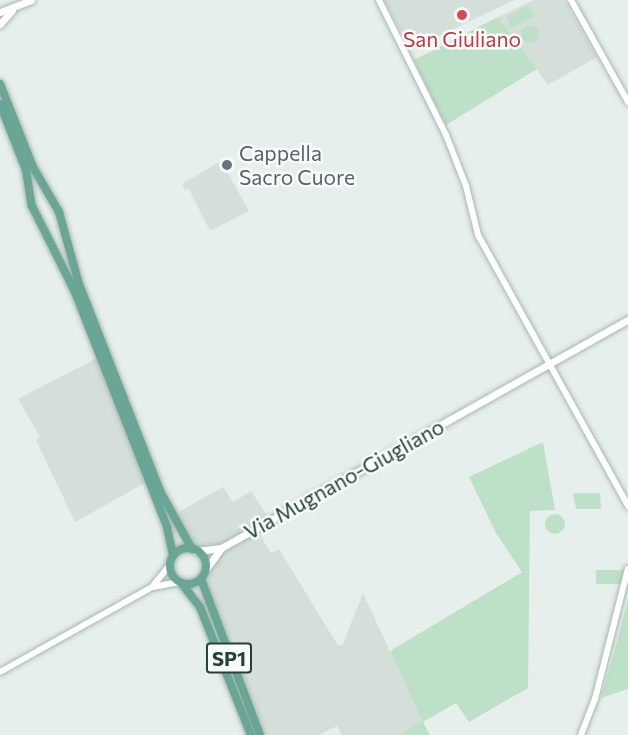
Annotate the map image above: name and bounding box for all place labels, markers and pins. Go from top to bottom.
marker: San Giuliano [453,6,471,24]
place label: San Giuliano [403,26,521,52]
place label: Cappella Sacro Cuore [239,140,355,190]
marker: Cappella Sacro Cuore [220,158,234,172]

